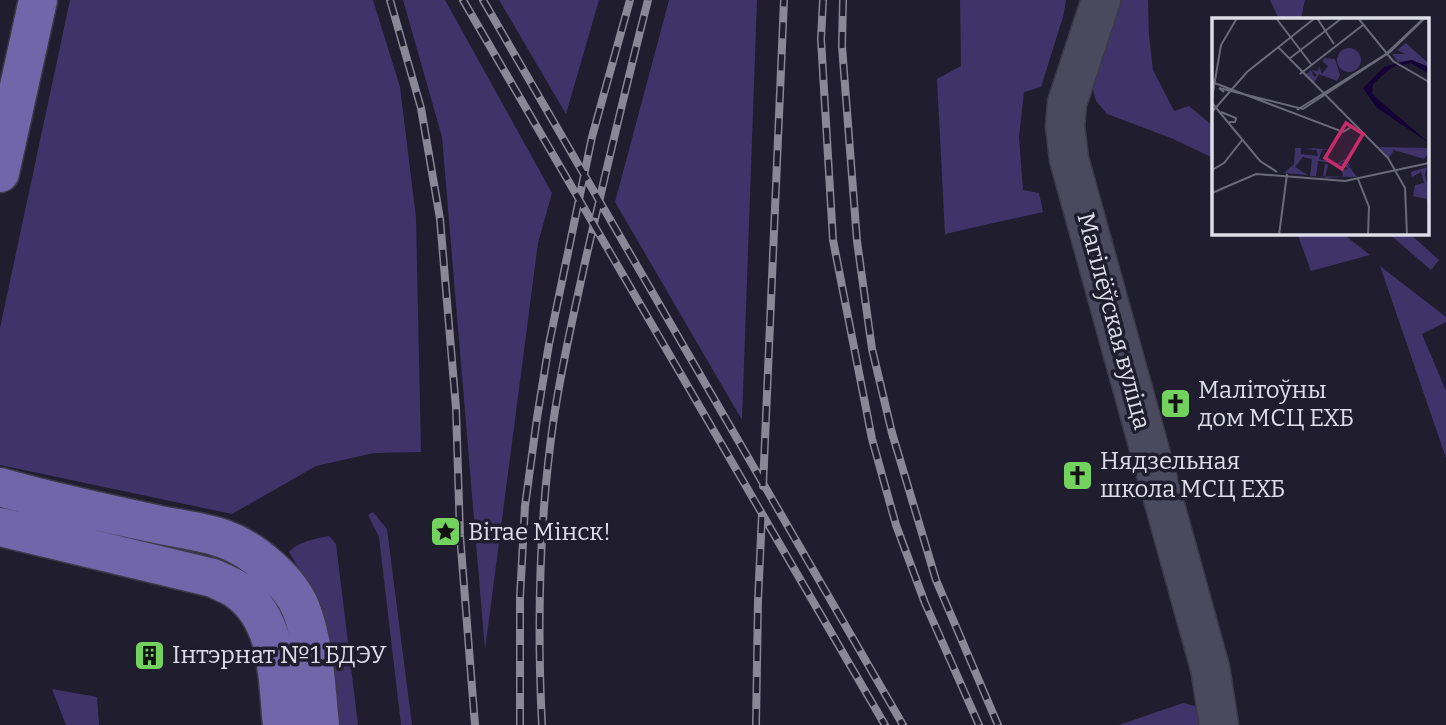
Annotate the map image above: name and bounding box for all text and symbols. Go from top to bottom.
inset map [1212,18,1428,234]
street label: Магілёўская вуліца [1072,209,1156,433]
place label: Малітоўны дом МСЦ ЕХБ [1198,376,1354,432]
church icon: Малітоўны дом МСЦ ЕХБ [1158,387,1192,421]
place label: Нядзельная школа МСЦ ЕХБ [1100,447,1285,503]
church icon: Нядзельная школа МСЦ ЕХБ [1060,458,1094,492]
place icon: Вітае Мінск! [428,515,462,549]
place label: Вітае Мінск! [468,518,611,546]
building icon: Інтэрнат №1 БДЭУ [132,638,166,672]
place label: Інтэрнат №1 БДЭУ [172,641,387,669]

